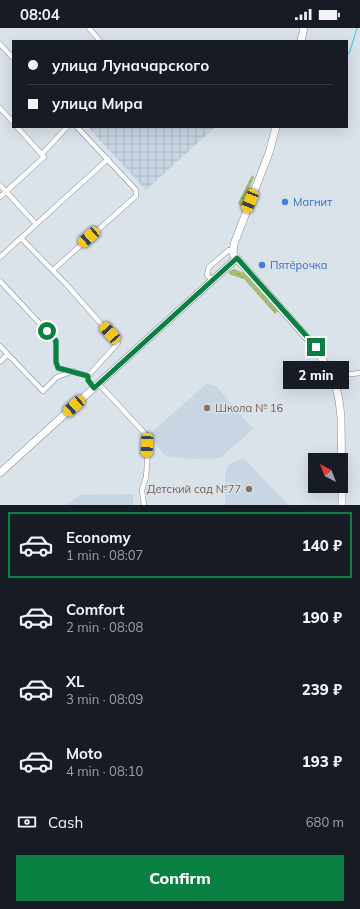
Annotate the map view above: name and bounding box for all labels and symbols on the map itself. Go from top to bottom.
car [240,188,260,214]
place label: Магнит [293,195,332,209]
marker: Магнит [280,197,290,207]
car [76,225,102,249]
place label: Пятёрочка [270,258,327,272]
marker: Пятёрочка [257,260,267,270]
car [98,320,122,346]
route start [38,322,56,340]
route end [307,338,325,356]
callout: 2 min [283,361,349,389]
car [61,394,87,418]
place label: Школа № 16 [215,401,284,415]
marker: Школа № 16 [202,403,212,413]
car [141,433,153,457]
north arrow [308,453,348,493]
place label: Детский сад №77 [147,482,241,496]
marker: Детский сад №77 [244,484,254,494]

